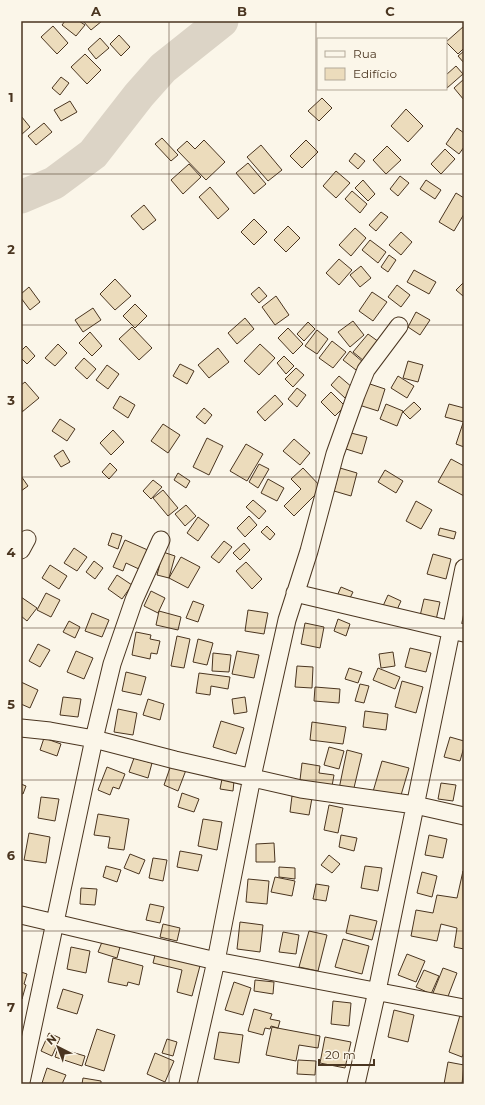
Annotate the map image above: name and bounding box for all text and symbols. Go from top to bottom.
text: A [90,3,102,19]
text: B [237,3,247,19]
text: C [385,3,395,19]
legend [317,38,447,90]
text: Rua [353,46,377,61]
text: Edifício [353,66,397,81]
text: 1 [8,89,14,105]
text: 2 [7,241,15,257]
text: 3 [6,392,15,408]
text: 4 [7,544,16,560]
text: 5 [7,696,15,712]
text: 6 [7,847,16,863]
text: 7 [7,999,15,1015]
north arrow [38,1027,78,1067]
text: N [43,1031,59,1048]
scale bar [319,1041,374,1067]
text: 20 m [325,1047,356,1062]

